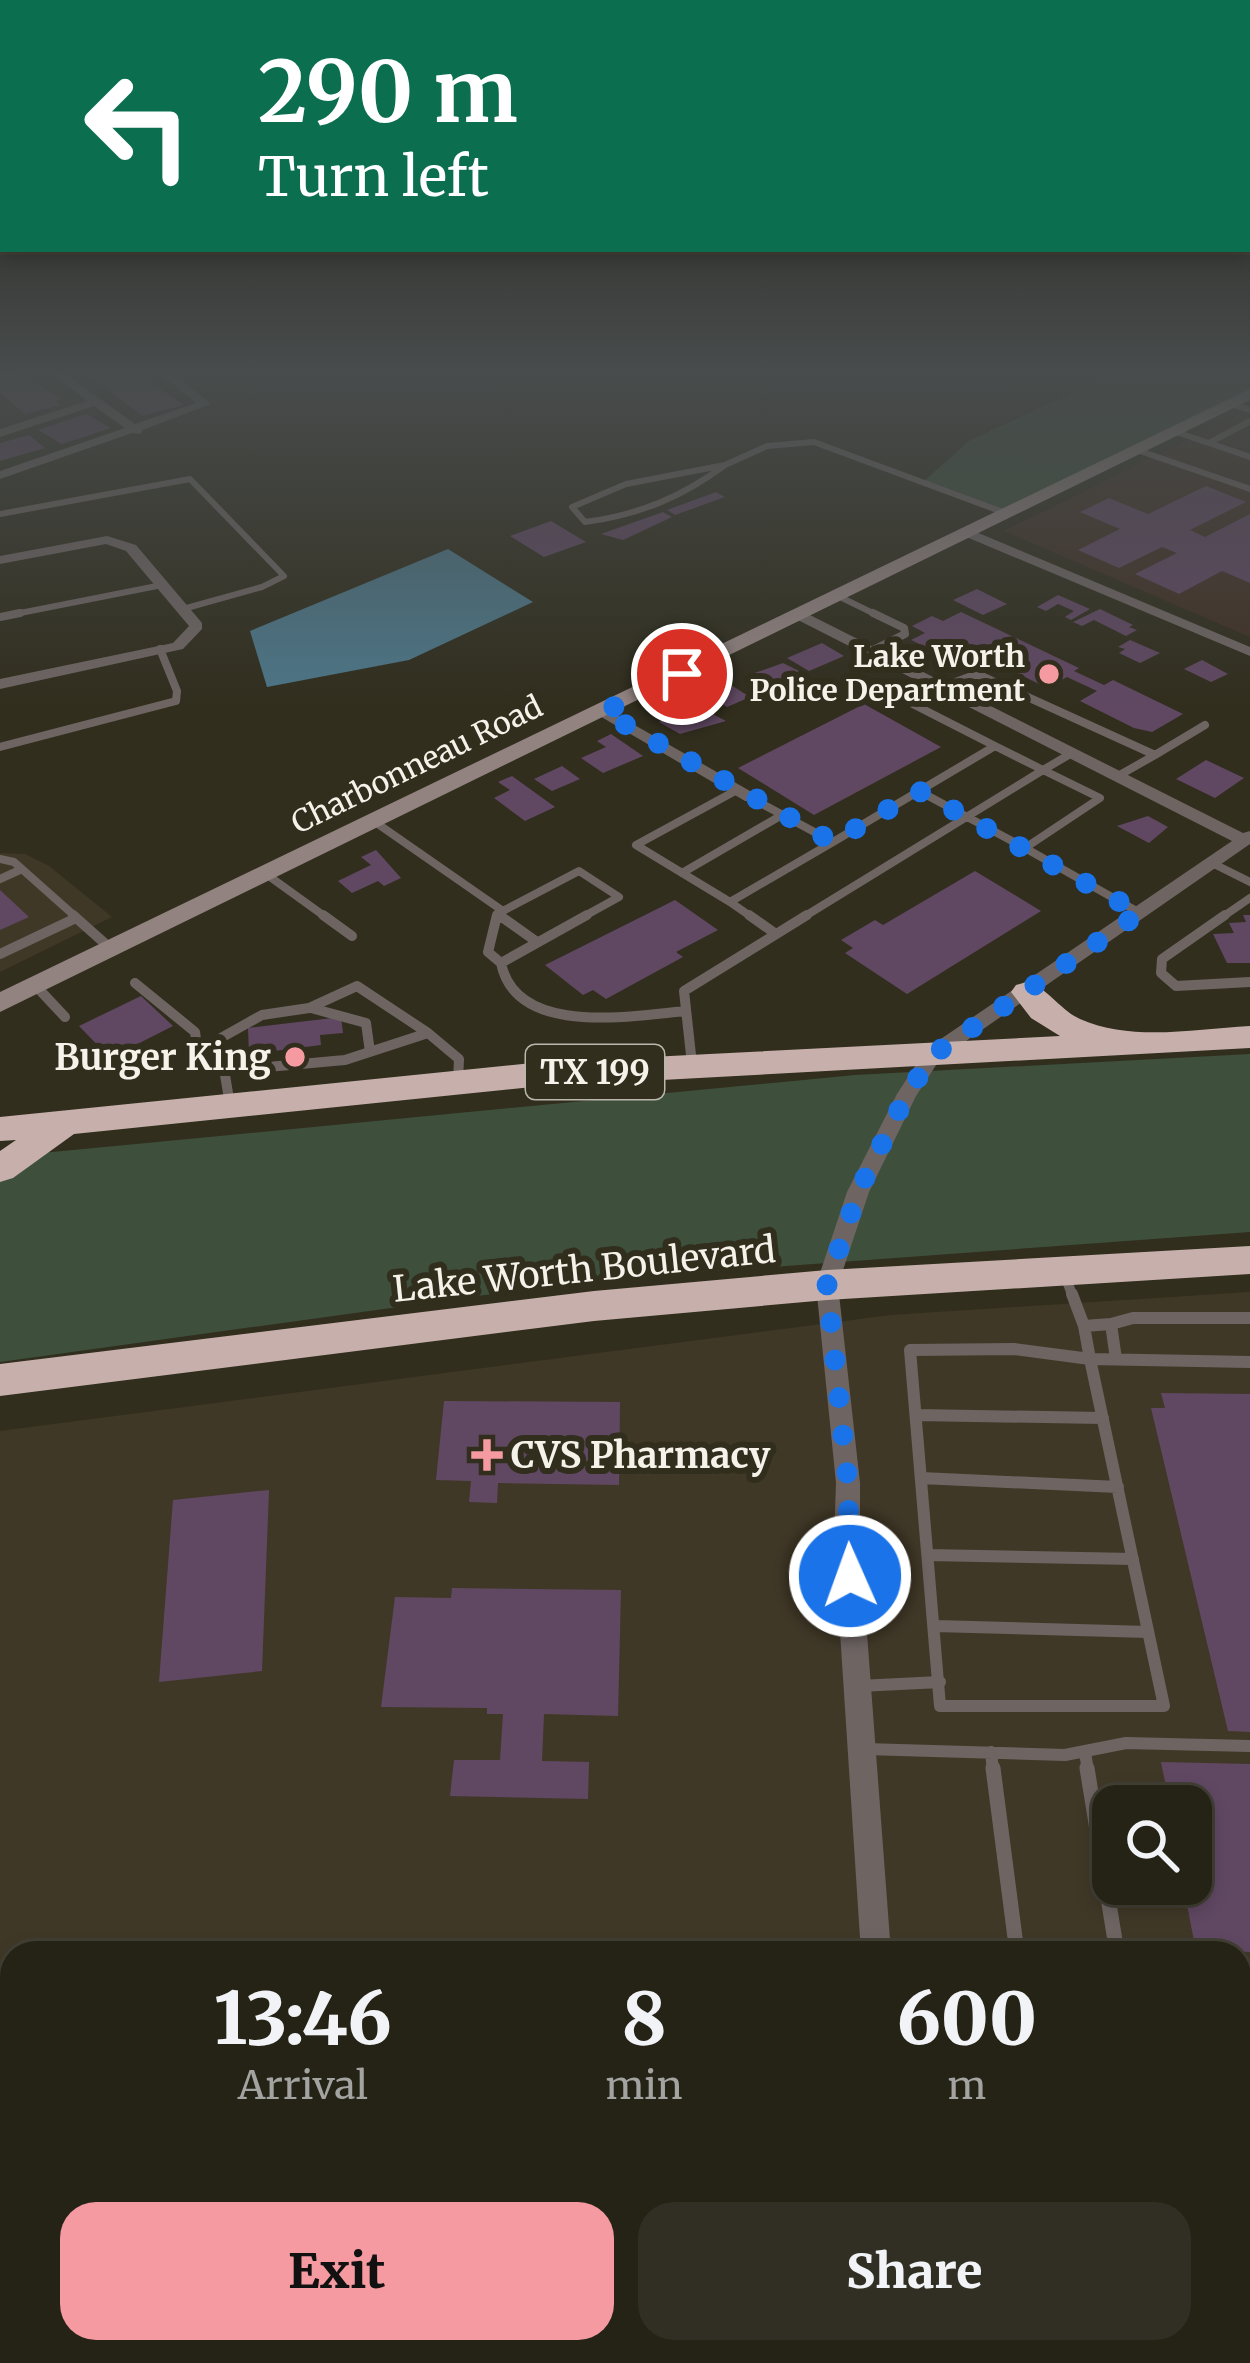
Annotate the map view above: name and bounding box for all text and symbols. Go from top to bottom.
text: 290 m [258,39,518,145]
icon: left [60,48,216,204]
text: Turn left [258,143,489,211]
pin [631,623,733,725]
place label: Lake Worth Police Department [749,637,1025,709]
icon: arrive [649,641,715,707]
marker: Lake Worth Police Department [1036,661,1062,687]
street label: Charbonneau Road [285,687,548,841]
place label: Burger King [54,1035,271,1080]
marker: Burger King [282,1044,308,1070]
road number: TX 199 [526,1045,664,1099]
street label: Lake Worth Boulevard [391,1227,778,1312]
place label: CVS Pharmacy [511,1433,771,1478]
marker: CVS Pharmacy [474,1442,500,1468]
position arrow [787,1513,913,1639]
map controls [1092,1785,1212,1905]
button: search [1092,1785,1212,1905]
text: 13:46 [214,1973,392,2064]
text: 8 [621,1973,667,2064]
text: 600 [896,1973,1037,2064]
text: Arrival [238,2061,368,2110]
text: min [606,2061,683,2110]
text: m [947,2061,986,2110]
button: Exit [60,2202,614,2340]
button: Share [638,2202,1191,2340]

